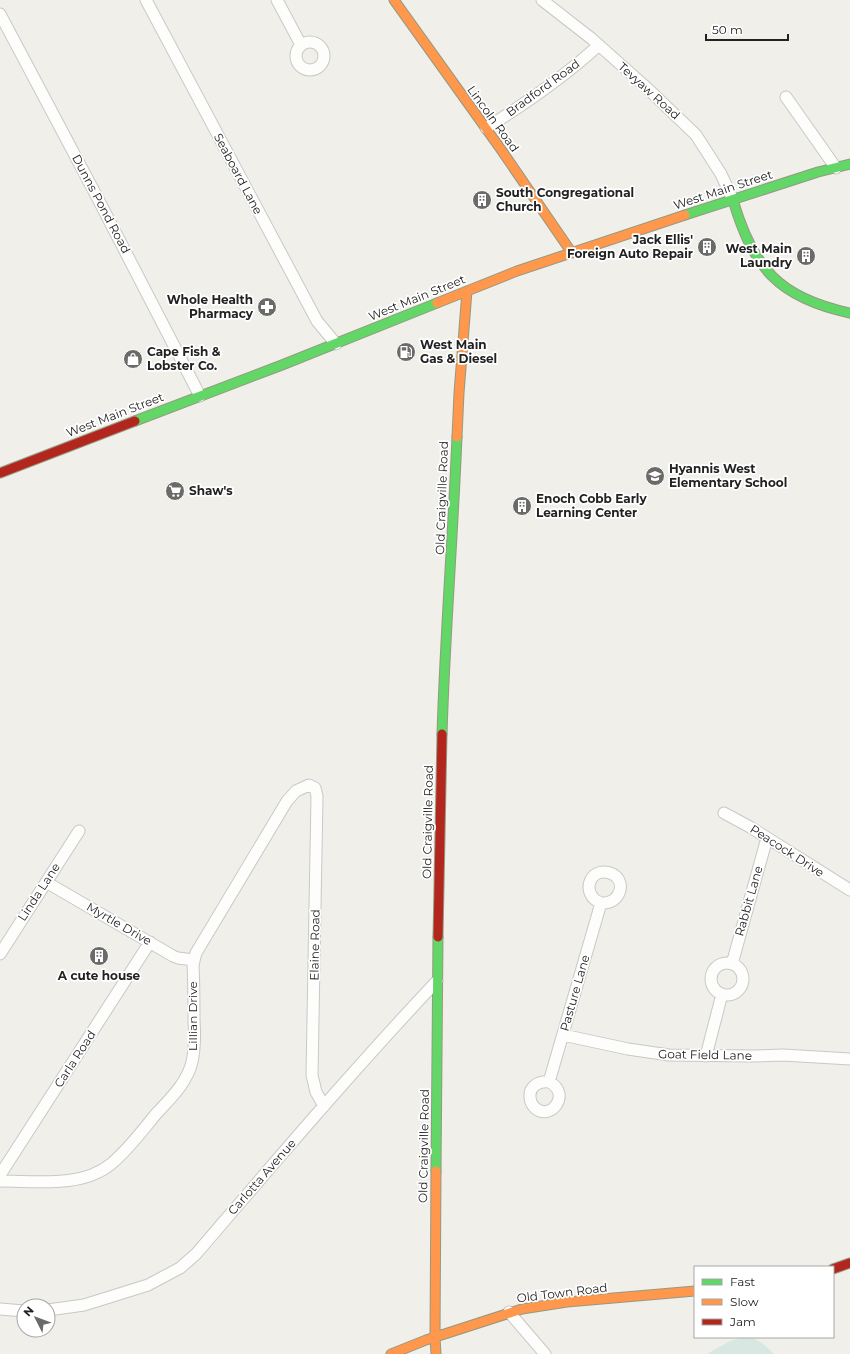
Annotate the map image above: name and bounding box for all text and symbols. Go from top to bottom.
scale bar [706,16,788,42]
text: 50 m [712,22,743,37]
street label: Bradford Road [503,56,582,119]
street label: Tevyaw Road [615,59,683,122]
street label: Lincoln Road [464,83,523,155]
street label: Seaboard Lane [211,131,266,217]
street label: Dunns Pond Road [69,152,134,256]
street label: West Main Street [671,166,774,213]
place label: South Congregational Church [496,185,634,214]
building icon: South Congregational Church [471,189,493,211]
place label: Jack Ellis' Foreign Auto Repair [567,232,693,261]
building icon: Jack Ellis' Foreign Auto Repair [696,236,718,258]
place label: West Main Laundry [725,241,793,270]
building icon: West Main Laundry [795,245,817,267]
street label: West Main Street [366,271,468,324]
place label: Whole Health Pharmacy [167,292,254,321]
pharmacy icon: Whole Health Pharmacy [256,296,278,318]
place label: West Main Gas & Diesel [420,337,497,366]
fuel station icon: West Main Gas & Diesel [395,341,417,363]
place label: Cape Fish & Lobster Co. [147,344,221,373]
shop icon: Cape Fish & Lobster Co. [122,348,144,370]
street label: West Main Street [64,389,166,440]
street label: Old Craigville Road [432,441,451,555]
place label: Hyannis West Elementary School [669,461,787,490]
school or university icon: Hyannis West Elementary School [644,465,666,487]
supermarket icon: Shaw's [164,480,186,502]
place label: Shaw's [189,483,233,498]
place label: Enoch Cobb Early Learning Center [536,491,647,520]
building icon: Enoch Cobb Early Learning Center [511,495,533,517]
street label: Old Craigville Road [419,765,436,879]
street label: Peacock Drive [747,821,827,880]
street label: Linda Lane [14,860,63,924]
street label: Rabbit Lane [731,864,766,938]
street label: Myrtle Drive [84,899,155,948]
street label: Elaine Road [306,909,323,981]
building icon: A cute house [88,945,110,967]
street label: Pasture Lane [556,953,593,1033]
place label: A cute house [57,968,141,983]
street label: Lillian Drive [185,981,200,1051]
street label: Carla Road [51,1027,99,1090]
street label: Goat Field Lane [658,1046,752,1063]
street label: Old Craigville Road [415,1089,432,1203]
street label: Carlotta Avenue [225,1136,299,1218]
legend [694,1266,834,1338]
text: Fast [730,1274,755,1289]
street label: Old Town Road [516,1279,608,1306]
text: Slow [730,1294,759,1309]
north arrow [16,1298,56,1338]
text: N [20,1303,37,1319]
text: Jam [729,1314,756,1329]

